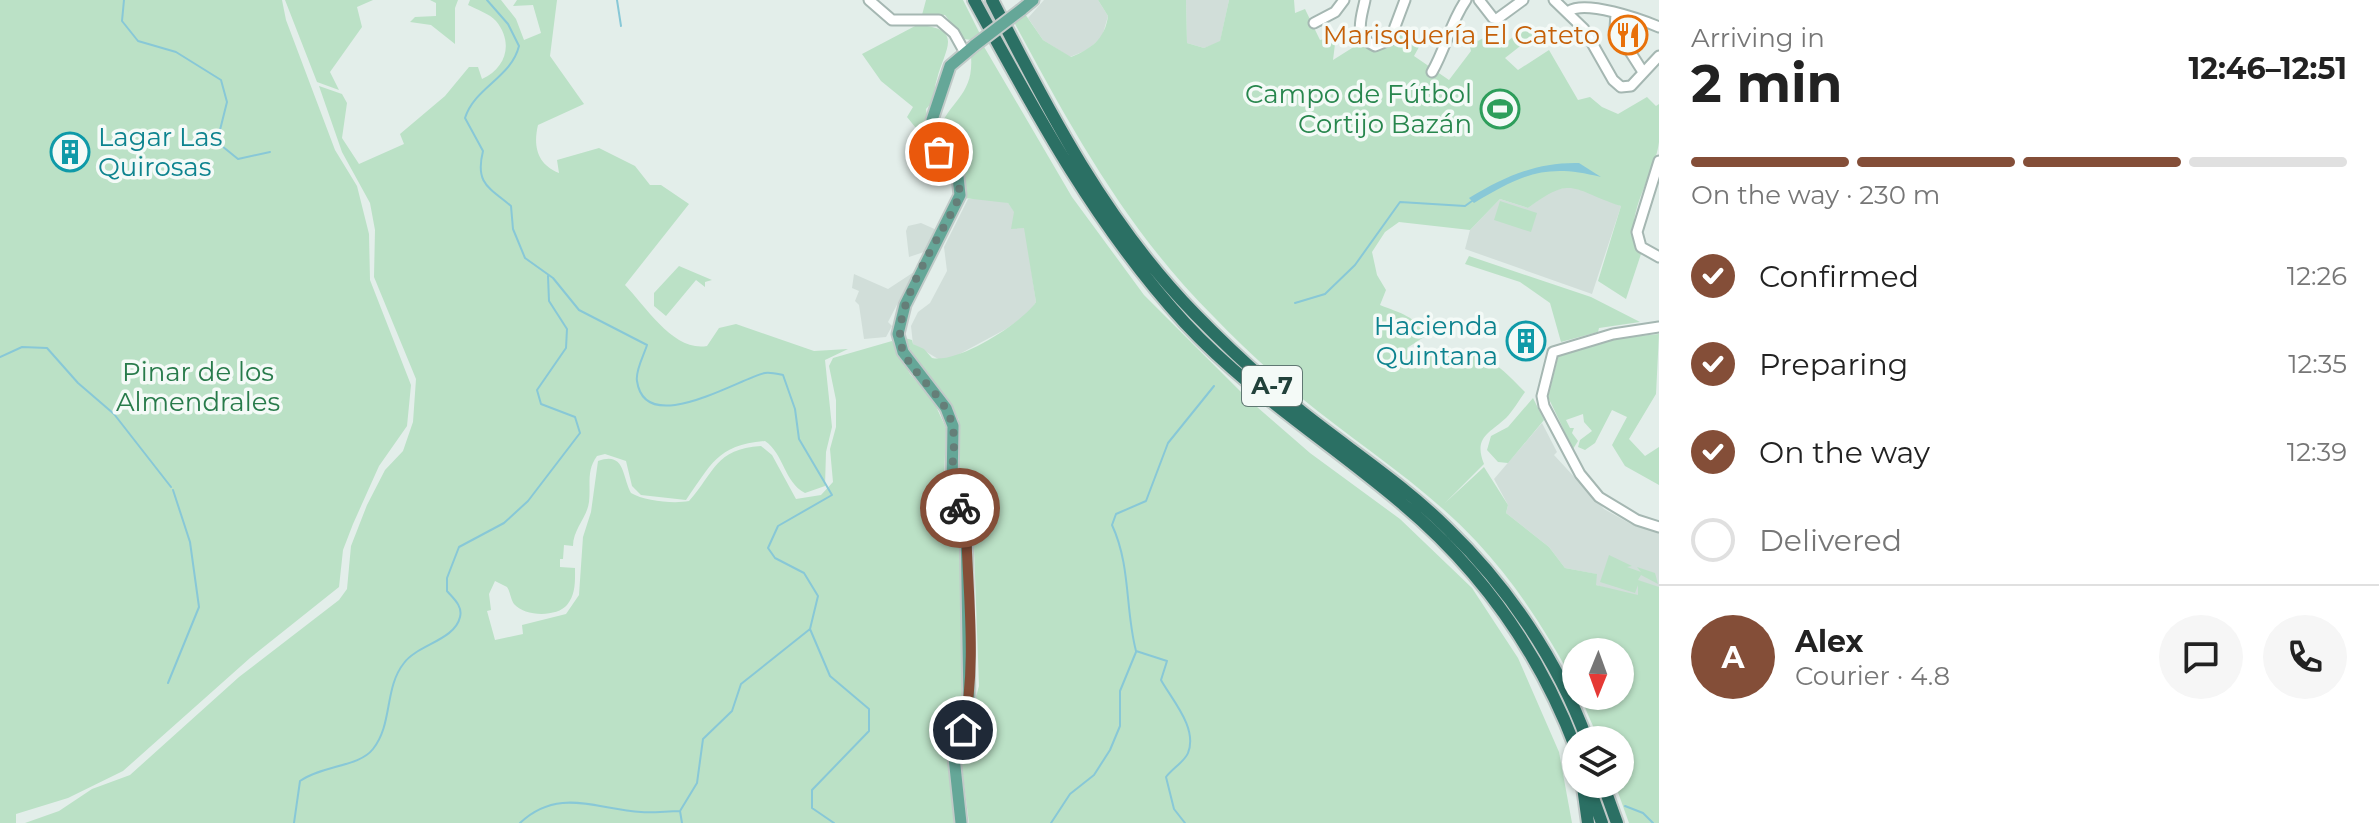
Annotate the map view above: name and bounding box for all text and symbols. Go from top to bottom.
restaurant icon: Marisquería El Cateto [1607,14,1649,56]
place label: Marisquería El Cateto [1323,19,1600,51]
text: Arriving in [1691,22,1825,54]
text: 12:46–12:51 [2188,50,2347,87]
text: 2 min [1691,52,1843,115]
place label: Campo de Fútbol Cortijo Bazán [1245,78,1472,140]
sports icon: Campo de Fútbol Cortijo Bazán [1479,88,1521,130]
pin [905,118,973,186]
place label: Lagar Las Quirosas [98,121,222,183]
icon: bag [917,130,961,174]
building icon: Lagar Las Quirosas [49,131,91,173]
text: On the way · 230 m [1691,179,1940,211]
icon: check [1691,254,1735,298]
text: Confirmed [1759,258,1919,295]
text: 12:26 [2287,260,2347,292]
place label: Hacienda Quintana [1374,310,1498,372]
building icon: Hacienda Quintana [1505,320,1547,362]
icon: check [1691,342,1735,386]
text: Preparing [1759,346,1908,383]
text: 12:35 [2288,348,2347,380]
park label: Pinar de los Almendrales [116,356,280,418]
road number: A-7 [1242,366,1302,406]
icon: check [1691,430,1735,474]
text: On the way [1759,434,1930,471]
text: 12:39 [2287,436,2347,468]
courier [920,468,1000,548]
icon: bike [938,486,982,530]
text: Delivered [1759,522,1902,559]
button: chat [2159,615,2243,699]
button: phone [2263,615,2347,699]
text: Alex [1795,623,1863,660]
north arrow [1562,638,1634,710]
map controls [1562,638,1634,798]
text: A [1722,639,1744,676]
text: Courier · 4.8 [1795,660,1950,692]
pin [929,696,997,764]
icon: home [941,708,985,752]
button: layers [1562,726,1634,798]

